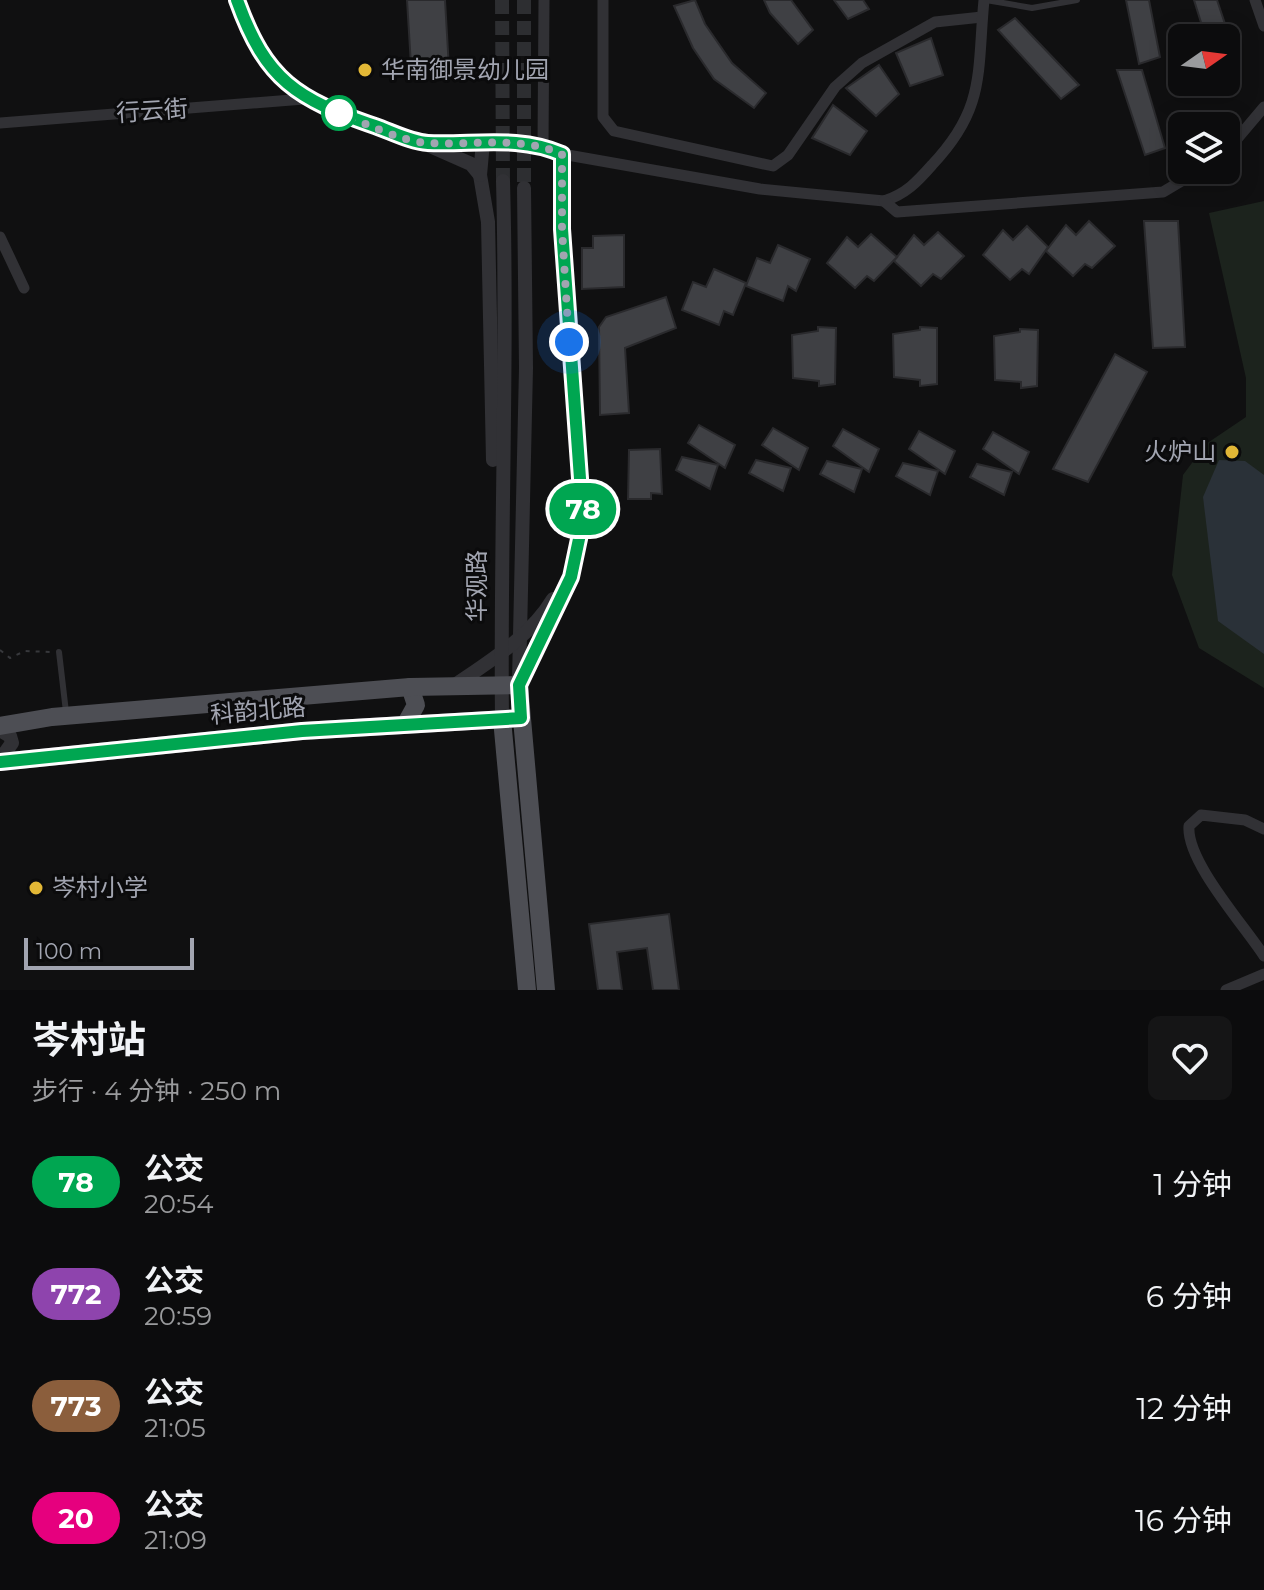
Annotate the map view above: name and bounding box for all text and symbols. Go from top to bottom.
north arrow [1168,24,1240,96]
map controls [1168,24,1240,184]
place label: 华南御景幼儿园 [381,55,549,84]
marker: 华南御景幼儿园 [356,61,374,79]
street label: 行云街 [115,94,189,127]
unlabelled marker [322,96,356,130]
button: layers [1168,112,1240,184]
your location [549,322,589,362]
place label: 火炉山 [1144,437,1216,466]
marker: 火炉山 [1223,443,1241,461]
line badge: 78 [547,483,619,535]
text: 78 [565,492,601,526]
street label: 华观路 [462,550,491,622]
street label: 科韵北路 [209,692,307,729]
place label: 岑村小学 [52,873,148,902]
marker: 岑村小学 [27,879,45,897]
scale bar [24,934,194,970]
text: 100 m [36,938,102,965]
text: 岑村站 [32,1016,146,1063]
button: heart [1148,1016,1232,1100]
text: 步行 · 4 分钟 · 250 m [32,1075,281,1107]
text: 公交 [144,1150,204,1187]
text: 78 [58,1165,94,1199]
text: 1 分钟 [1153,1166,1232,1203]
text: 20:54 [144,1188,213,1220]
text: 公交 [144,1262,204,1299]
text: 772 [50,1277,102,1311]
text: 6 分钟 [1146,1278,1232,1315]
text: 20:59 [144,1300,212,1332]
text: 公交 [144,1374,204,1411]
text: 773 [50,1389,102,1423]
text: 12 分钟 [1136,1390,1232,1427]
text: 21:05 [144,1412,206,1444]
text: 公交 [144,1486,204,1523]
text: 20 [58,1501,94,1535]
text: 16 分钟 [1135,1502,1232,1539]
text: 21:09 [144,1524,207,1556]

